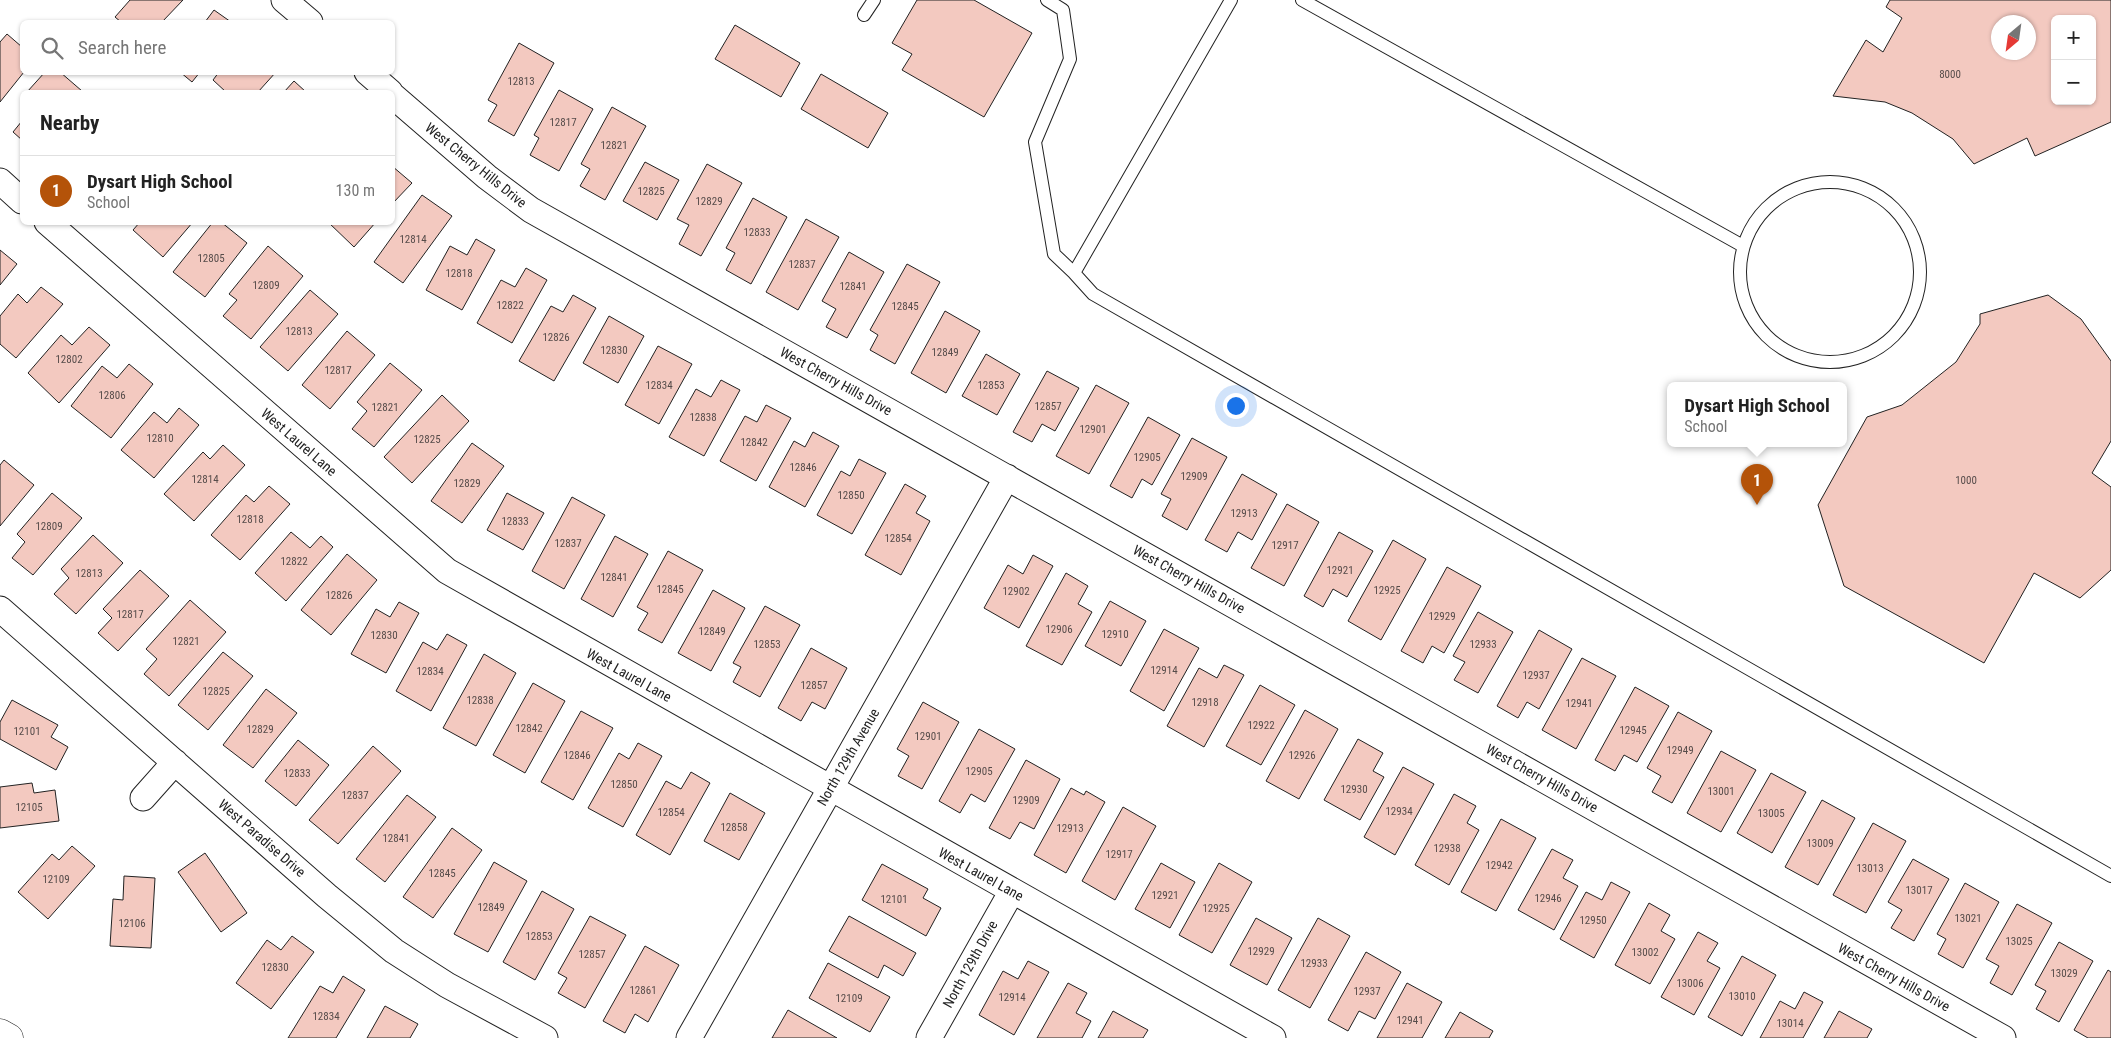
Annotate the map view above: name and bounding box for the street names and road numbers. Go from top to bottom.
street label: West Cherry Hills Drive [422,119,530,211]
street label: West Cherry Hills Drive [777,344,895,419]
street label: West Laurel Lane [258,405,340,479]
street label: West Cherry Hills Drive [1130,542,1248,617]
street label: West Laurel Lane [584,645,675,705]
street label: North 129th Avenue [814,705,883,808]
street label: West Cherry Hills Drive [1483,741,1601,816]
street label: West Paradise Drive [215,796,309,880]
street label: West Laurel Lane [936,844,1027,904]
street label: North 129th Drive [939,917,1001,1010]
street label: West Cherry Hills Drive [1835,940,1953,1015]

